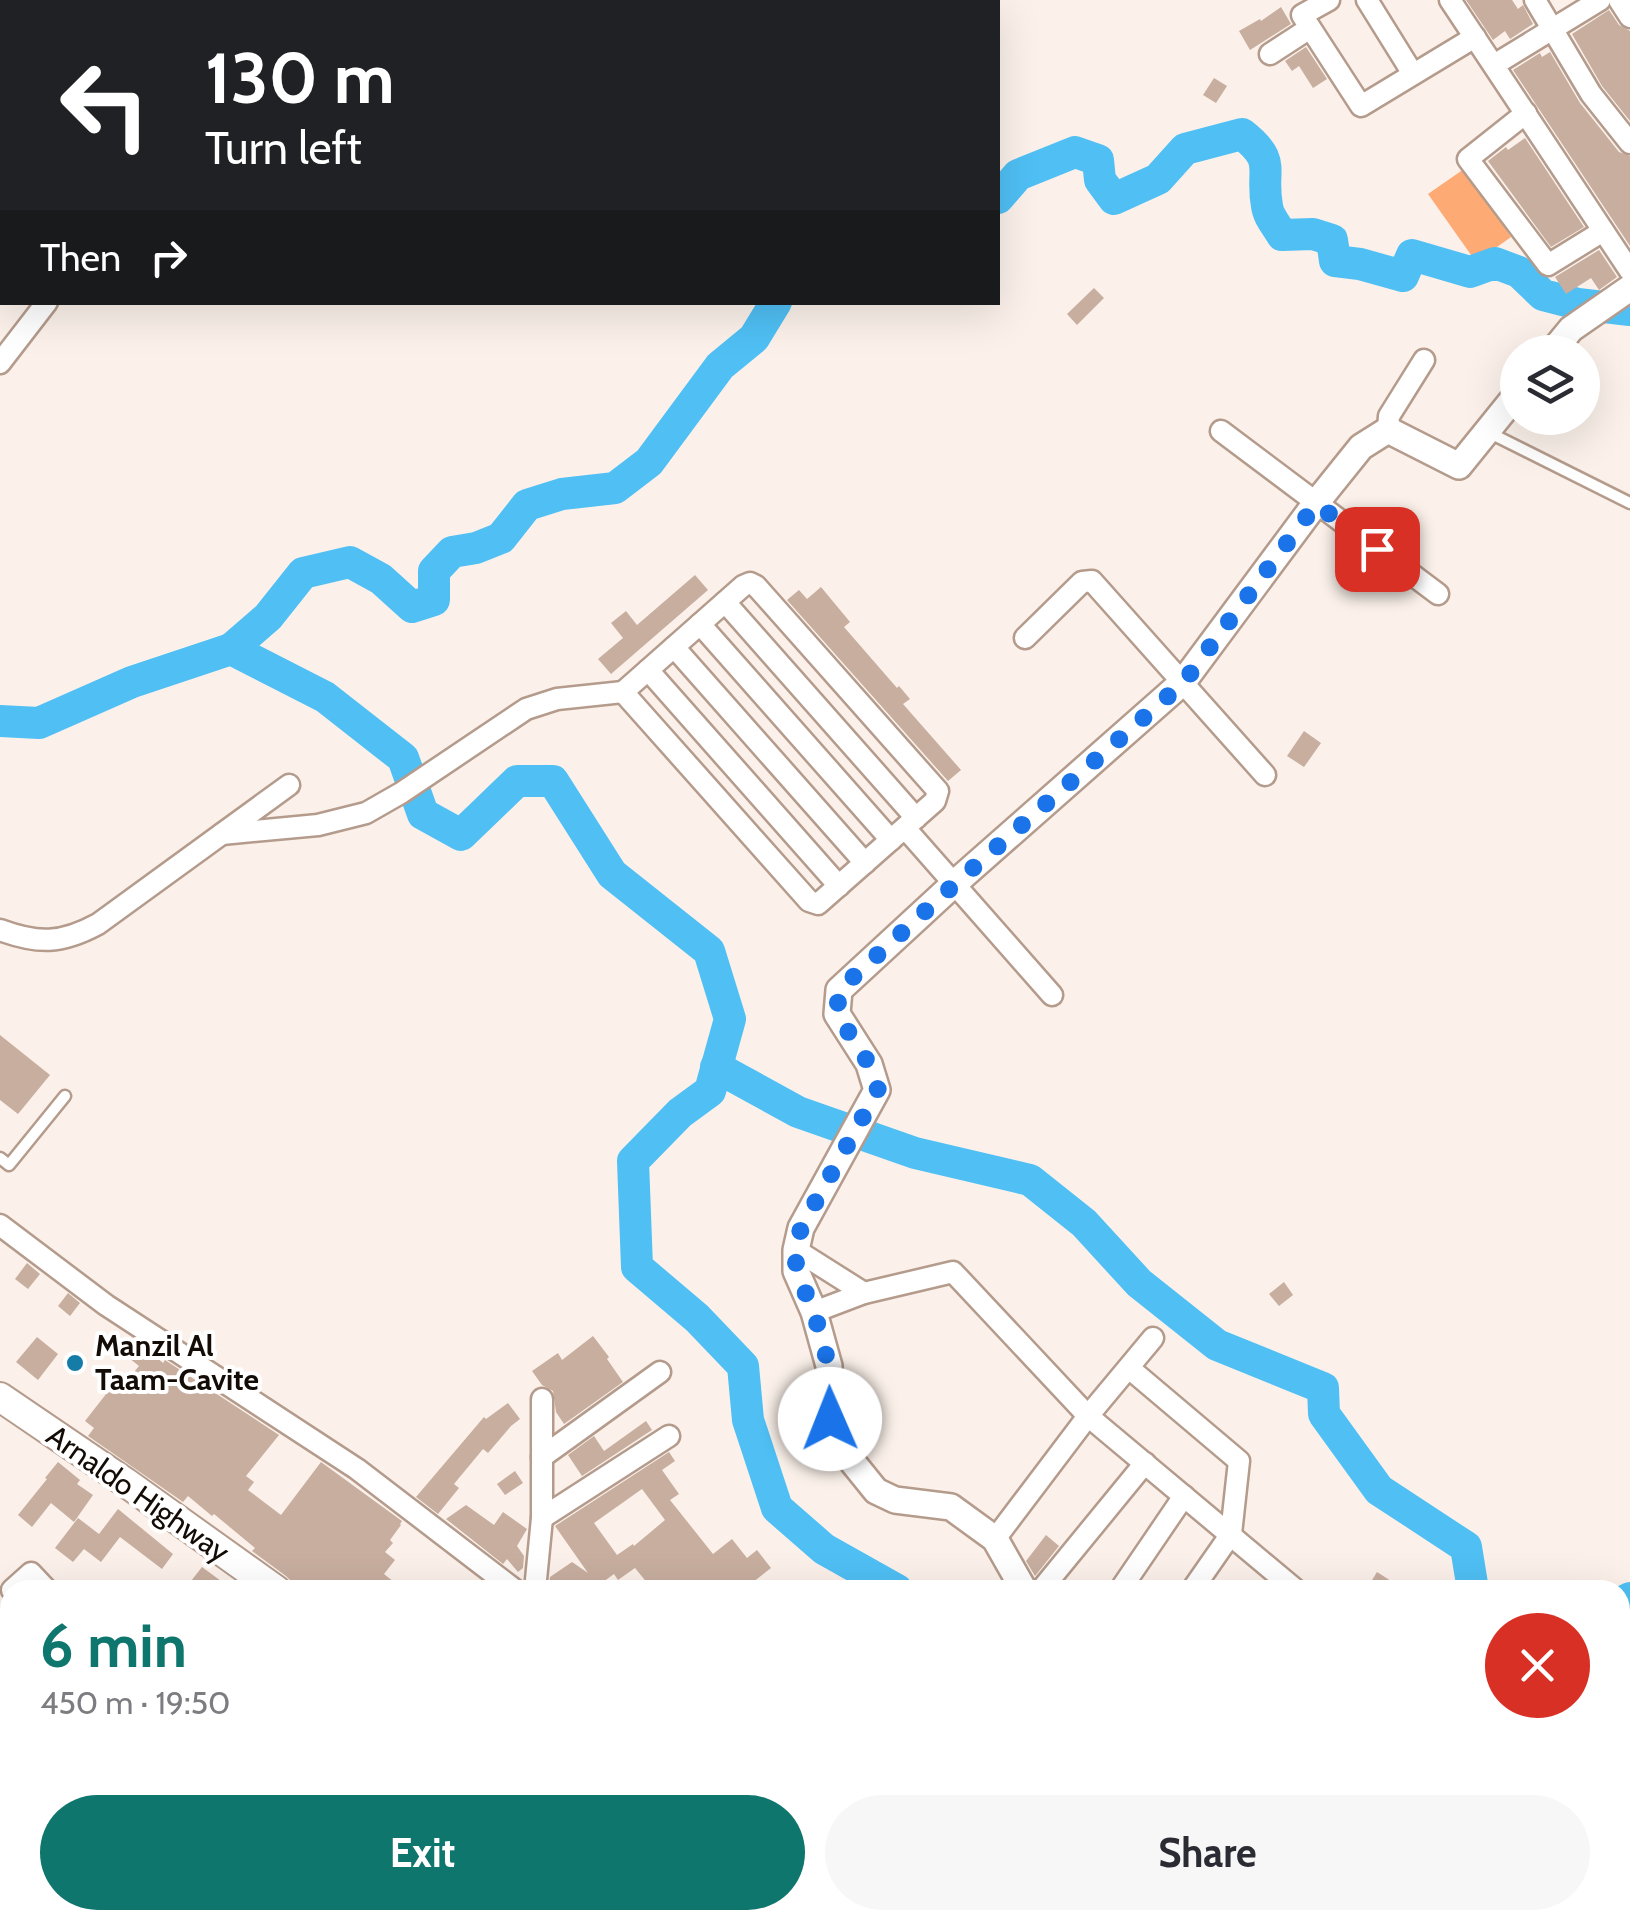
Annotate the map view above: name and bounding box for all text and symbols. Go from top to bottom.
text: 130 m [205,35,395,121]
icon: left [40,40,170,170]
text: Turn left [205,121,362,175]
icon: right [141,230,196,285]
text: Then [40,234,121,281]
map controls [1500,335,1600,435]
button: layers [1500,335,1600,435]
pin [1335,507,1420,592]
icon: arrive [1350,522,1405,577]
place label: Manzil Al Taam-Cavite [95,1327,259,1398]
marker: Manzil Al Taam-Cavite [64,1352,86,1374]
position arrow [778,1367,882,1471]
street label: Arnaldo Highway [40,1417,237,1570]
text: 6 min [40,1609,187,1682]
button: close [1485,1613,1590,1718]
text: 450 m · 19:50 [40,1683,230,1722]
button: Exit [40,1795,805,1910]
button: Share [825,1795,1590,1910]

